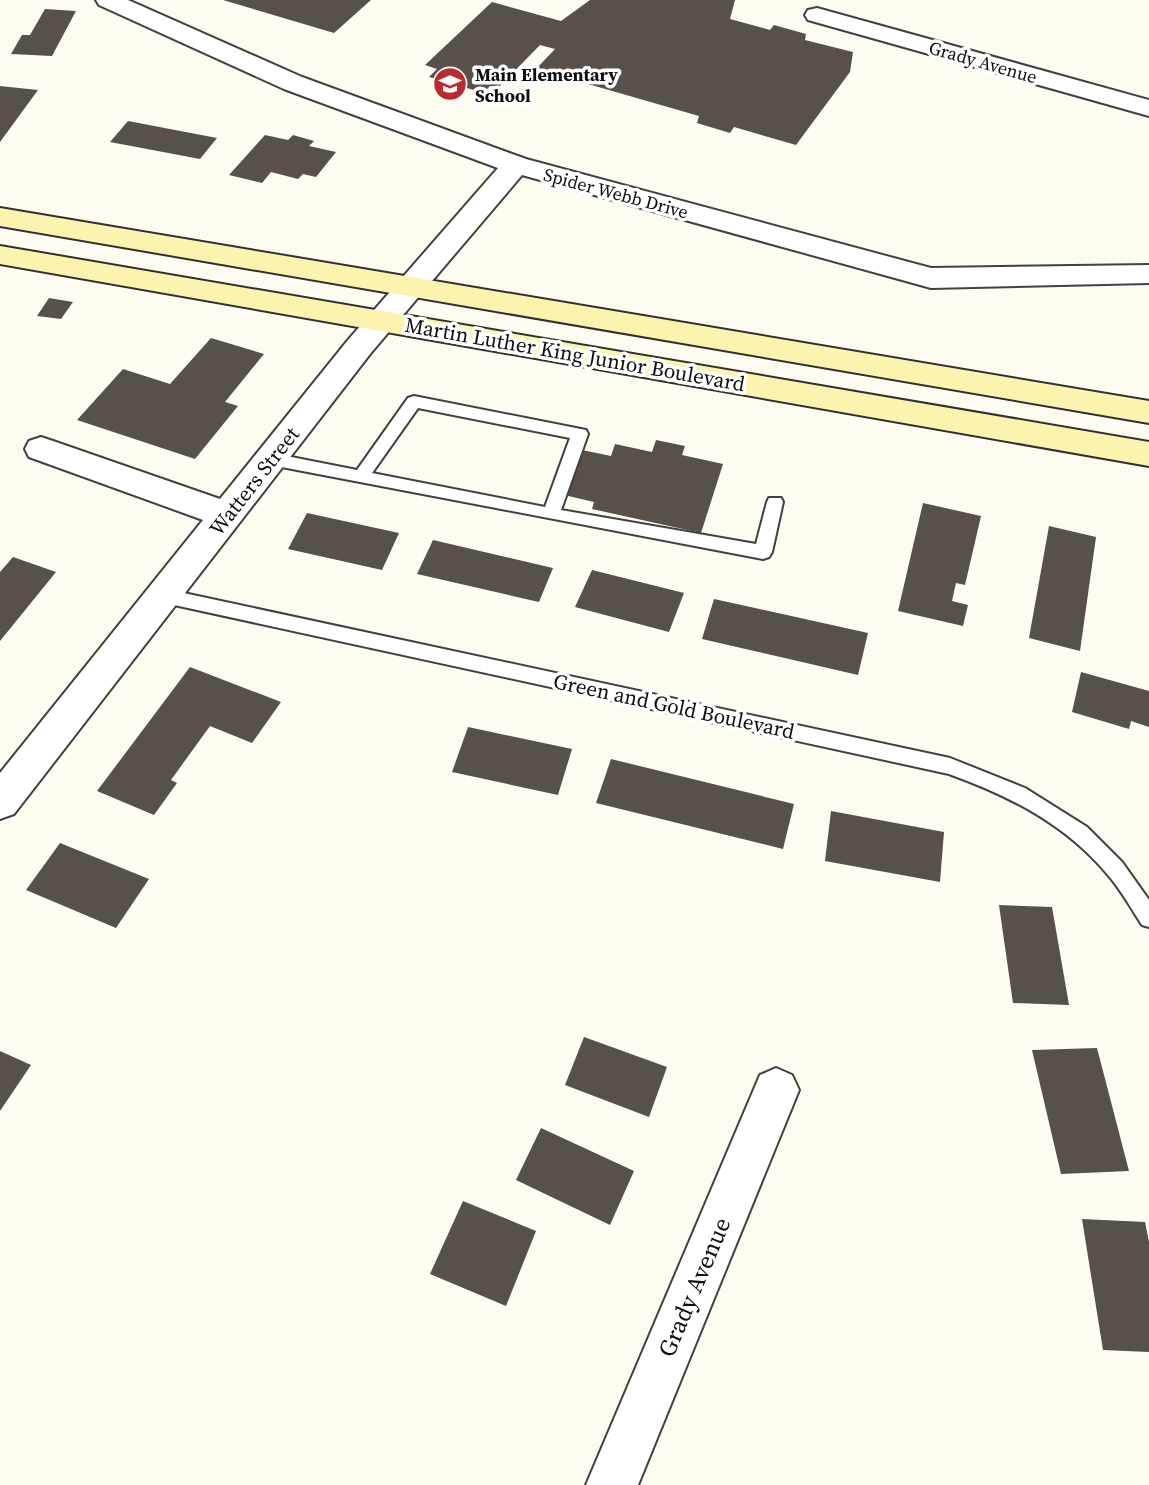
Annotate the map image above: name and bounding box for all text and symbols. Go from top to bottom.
street label: Grady Avenue [926,35,1040,89]
place label: Main Elementary School [475,62,618,108]
school or university icon: Main Elementary School [431,65,469,103]
street label: Spider Webb Drive [541,162,691,224]
street label: Martin Luther King Junior Boulevard [403,310,747,398]
street label: Watters Street [202,420,306,542]
street label: Green and Gold Boulevard [551,666,797,746]
street label: Grady Avenue [650,1212,738,1362]

